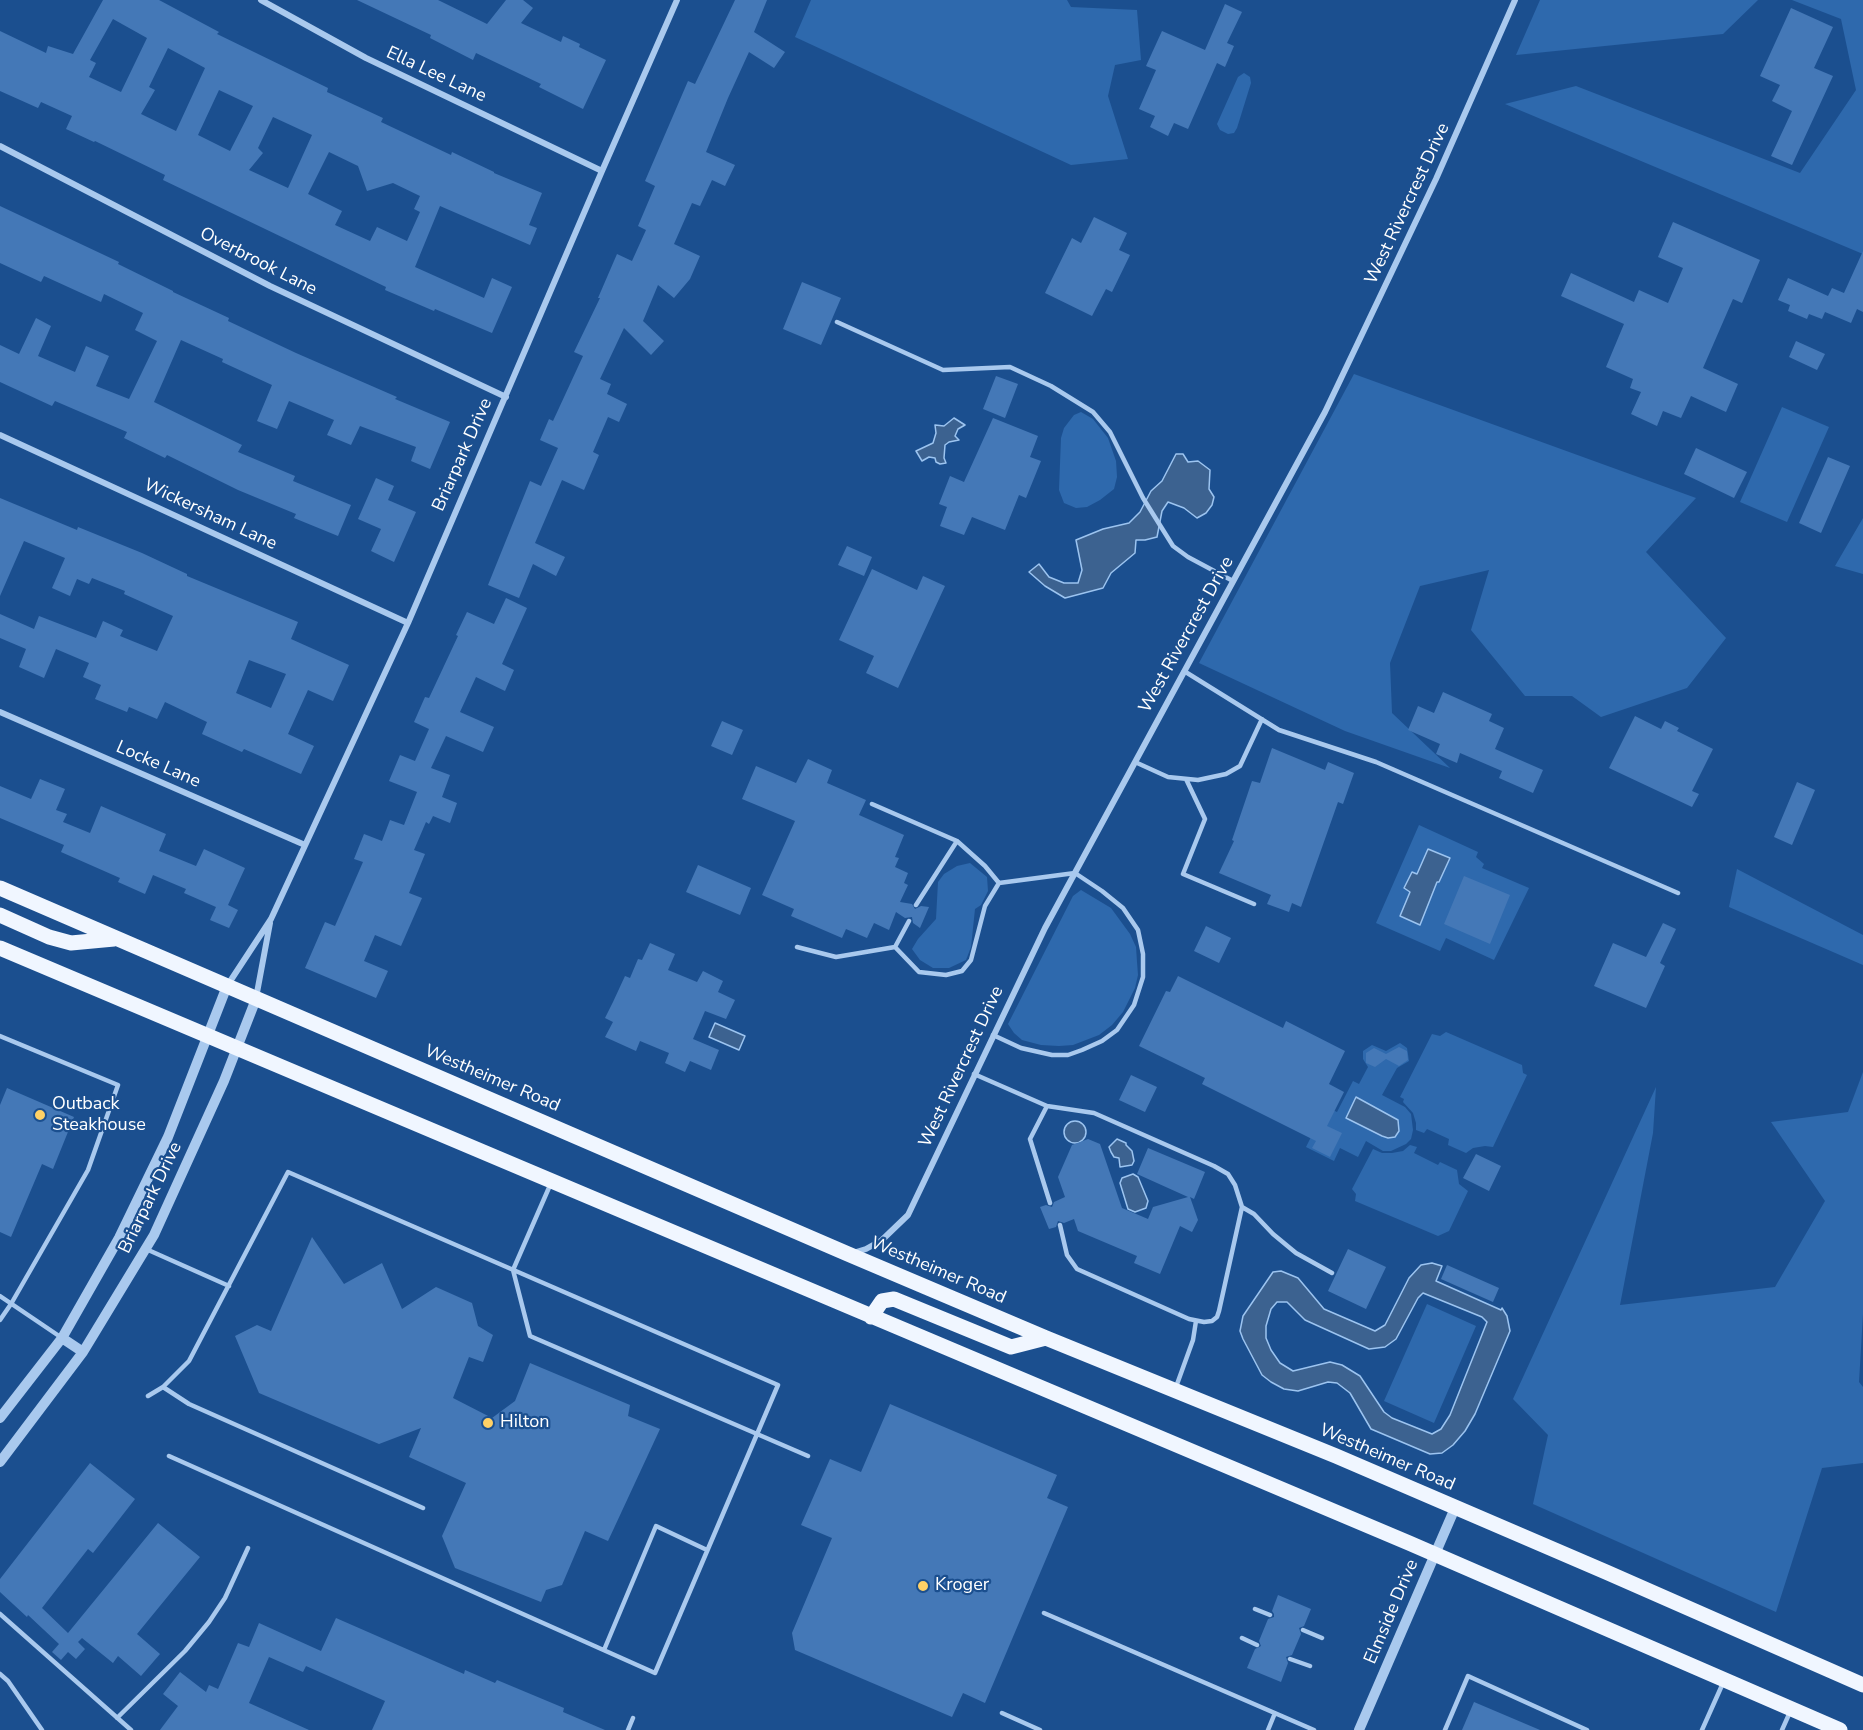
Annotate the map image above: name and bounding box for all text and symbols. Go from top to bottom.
street label: Ella Lee Lane [383,42,489,108]
street label: West Rivercrest Drive [1361,120,1455,288]
street label: Overbrook Lane [196,223,320,301]
street label: Briarpark Drive [428,395,498,515]
street label: Wickersham Lane [140,475,280,555]
street label: West Rivercrest Drive [1135,553,1239,717]
street label: Locke Lane [112,737,204,793]
street label: West Rivercrest Drive [915,983,1009,1151]
street label: Westheimer Road [421,1041,563,1117]
place label: Outback Steakhouse [52,1094,146,1136]
marker: Outback Steakhouse [33,1108,47,1122]
street label: Briarpark Drive [115,1139,187,1257]
street label: Westheimer Road [867,1233,1009,1309]
place label: Hilton [500,1412,549,1434]
marker: Hilton [481,1416,495,1430]
street label: Westheimer Road [1316,1420,1458,1496]
street label: Elmside Drive [1360,1556,1424,1668]
place label: Kroger [935,1575,989,1597]
marker: Kroger [916,1579,930,1593]

